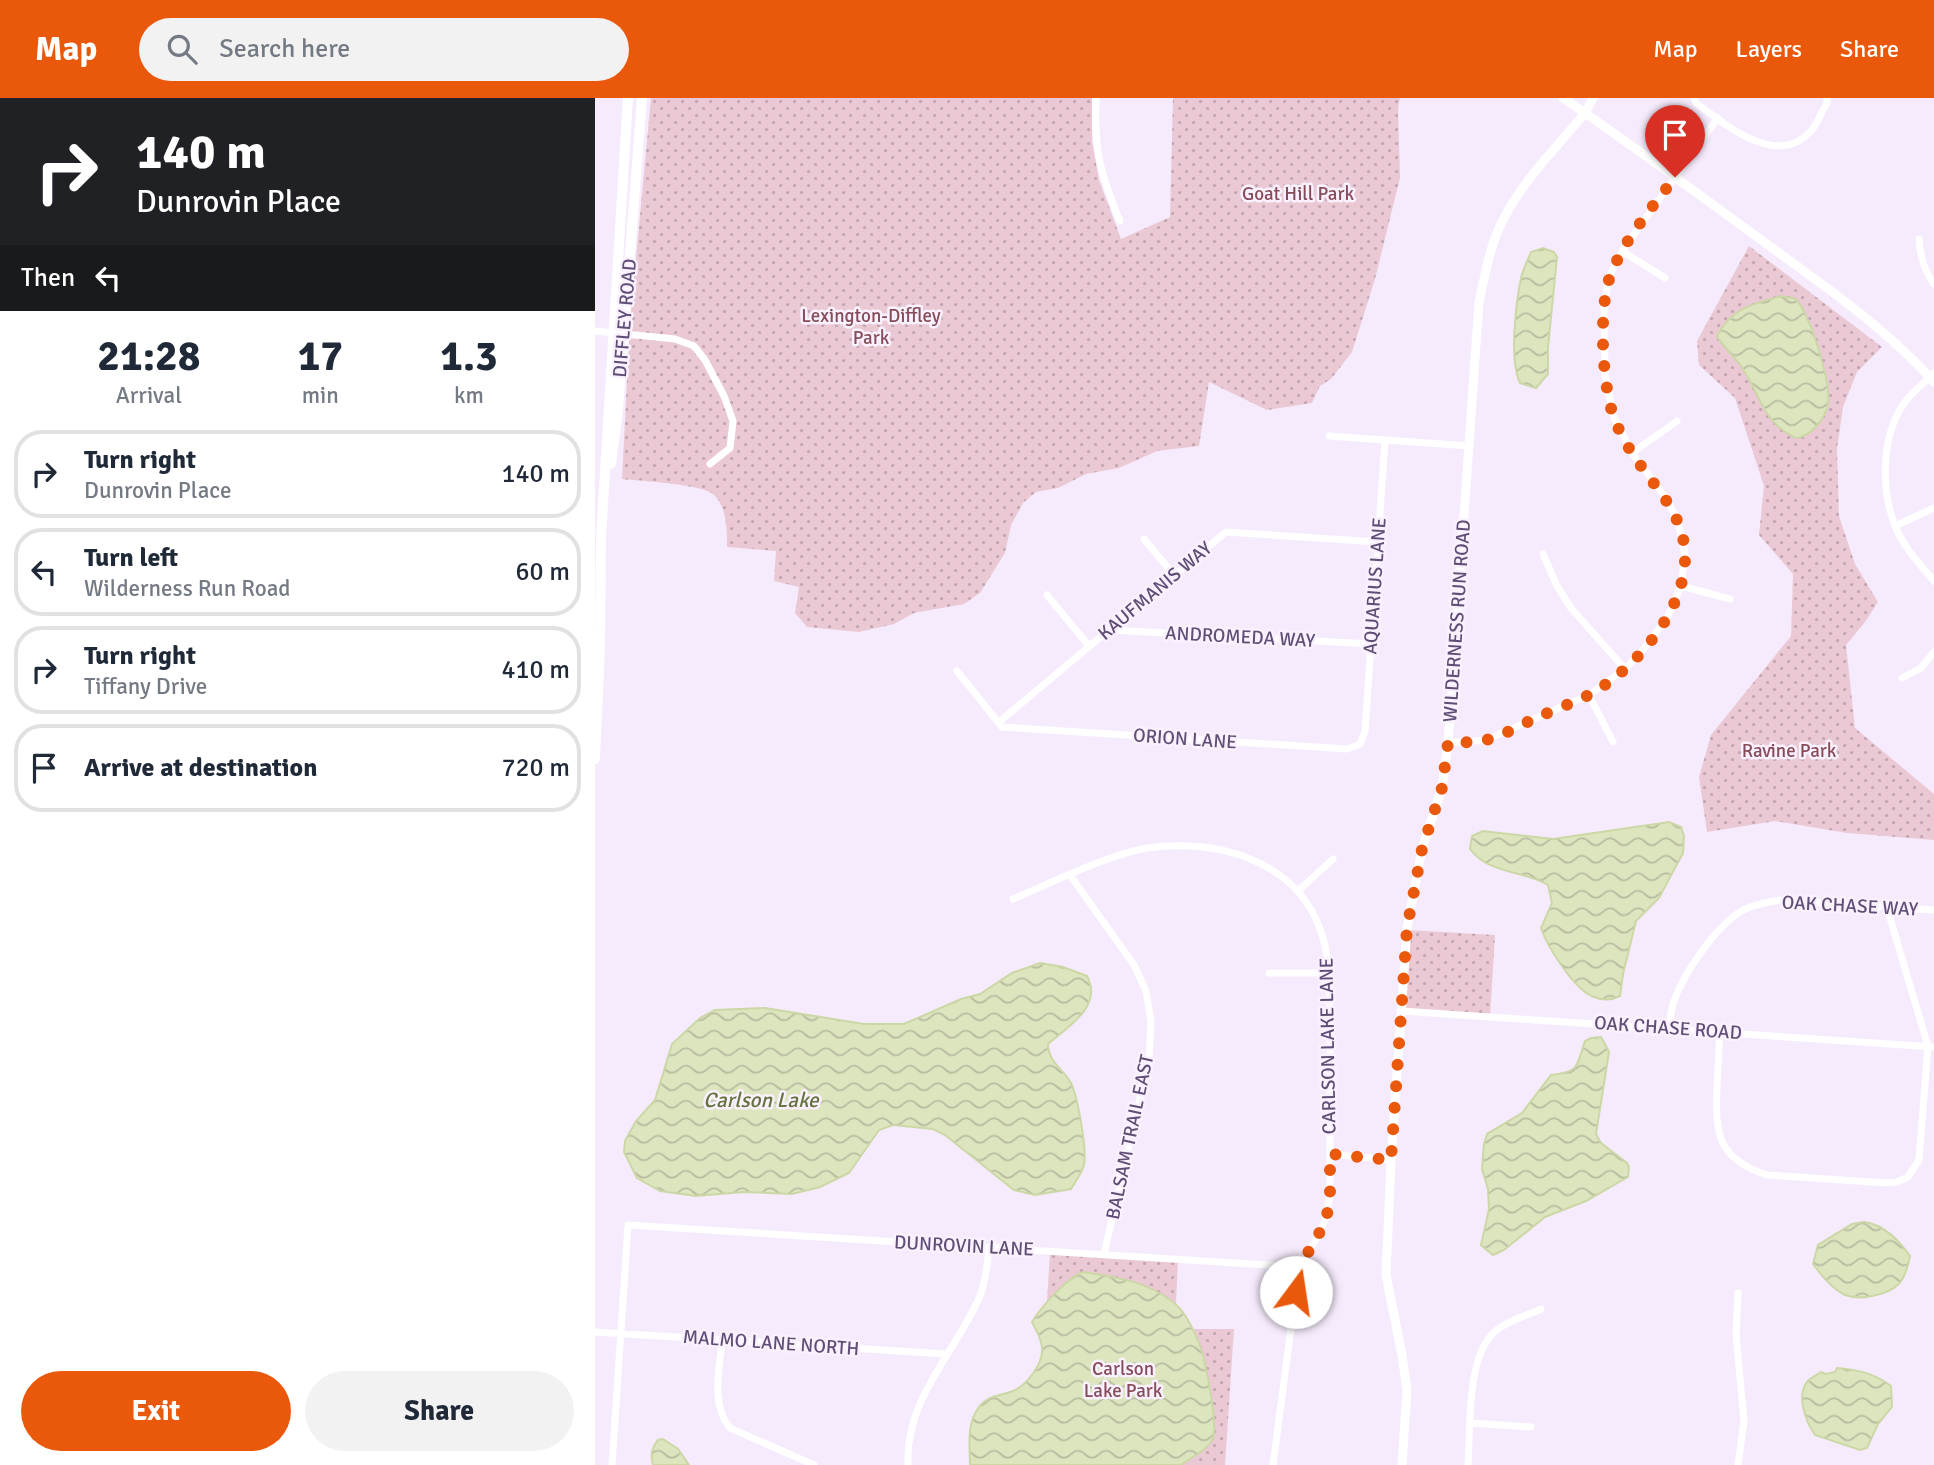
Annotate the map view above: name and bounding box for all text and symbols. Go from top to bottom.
search box [139,18,629,81]
text: Map [35,29,97,70]
icon: search [163,30,201,68]
text: Search here [219,33,350,65]
text: Map [1653,34,1698,64]
text: Layers [1736,34,1802,64]
text: Share [1840,34,1899,64]
pin [1645,105,1705,177]
icon: arrive [1656,116,1694,154]
text: 140 m [136,122,266,182]
icon: right [21,126,112,217]
text: Dunrovin Place [136,182,341,221]
park label: Goat Hill Park [1242,182,1354,206]
street label: DIFFLEY ROAD [608,258,642,378]
icon: left [89,259,127,297]
text: Then [21,262,75,294]
park label: Lexington-Diffley Park [801,304,941,350]
text: 21:28 [97,331,200,382]
text: 17 [298,331,343,382]
text: 1.3 [440,331,498,382]
text: Arrival [116,381,182,410]
text: min [302,381,339,410]
text: km [454,381,484,410]
text: Turn right [84,444,196,476]
icon: right [25,455,63,493]
text: 140 m [501,458,570,490]
text: Dunrovin Place [84,476,231,505]
street label: AQUARIUS LANE [1358,517,1392,655]
street label: WILDERNESS RUN ROAD [1438,519,1476,723]
street label: KAUFMANIS WAY [1093,536,1217,646]
text: Turn left [84,542,178,574]
icon: left [25,553,63,591]
text: 60 m [515,556,570,588]
text: Wilderness Run Road [84,574,291,603]
street label: ANDROMEDA WAY [1164,621,1316,653]
text: Turn right [84,640,196,672]
icon: right [25,651,63,689]
text: 410 m [501,654,570,686]
text: Tiffany Drive [84,672,207,701]
street label: ORION LANE [1132,723,1238,755]
park label: Ravine Park [1742,739,1837,763]
icon: arrive [25,749,63,787]
text: Arrive at destination [84,752,317,784]
text: 720 m [501,752,570,784]
street label: OAK CHASE WAY [1781,890,1919,922]
street label: CARLSON LAKE LANE [1314,957,1342,1135]
street label: OAK CHASE ROAD [1593,1011,1743,1045]
street label: BALSAM TRAIL EAST [1101,1052,1159,1222]
water label: Carlson Lake [703,1087,820,1113]
street label: DUNROVIN LANE [894,1230,1034,1262]
position arrow [1259,1255,1333,1329]
street label: MALMO LANE NORTH [682,1325,860,1361]
park label: Carlson Lake Park [1084,1357,1163,1403]
button: Exit [21,1371,291,1451]
button: Share [305,1371,574,1451]

